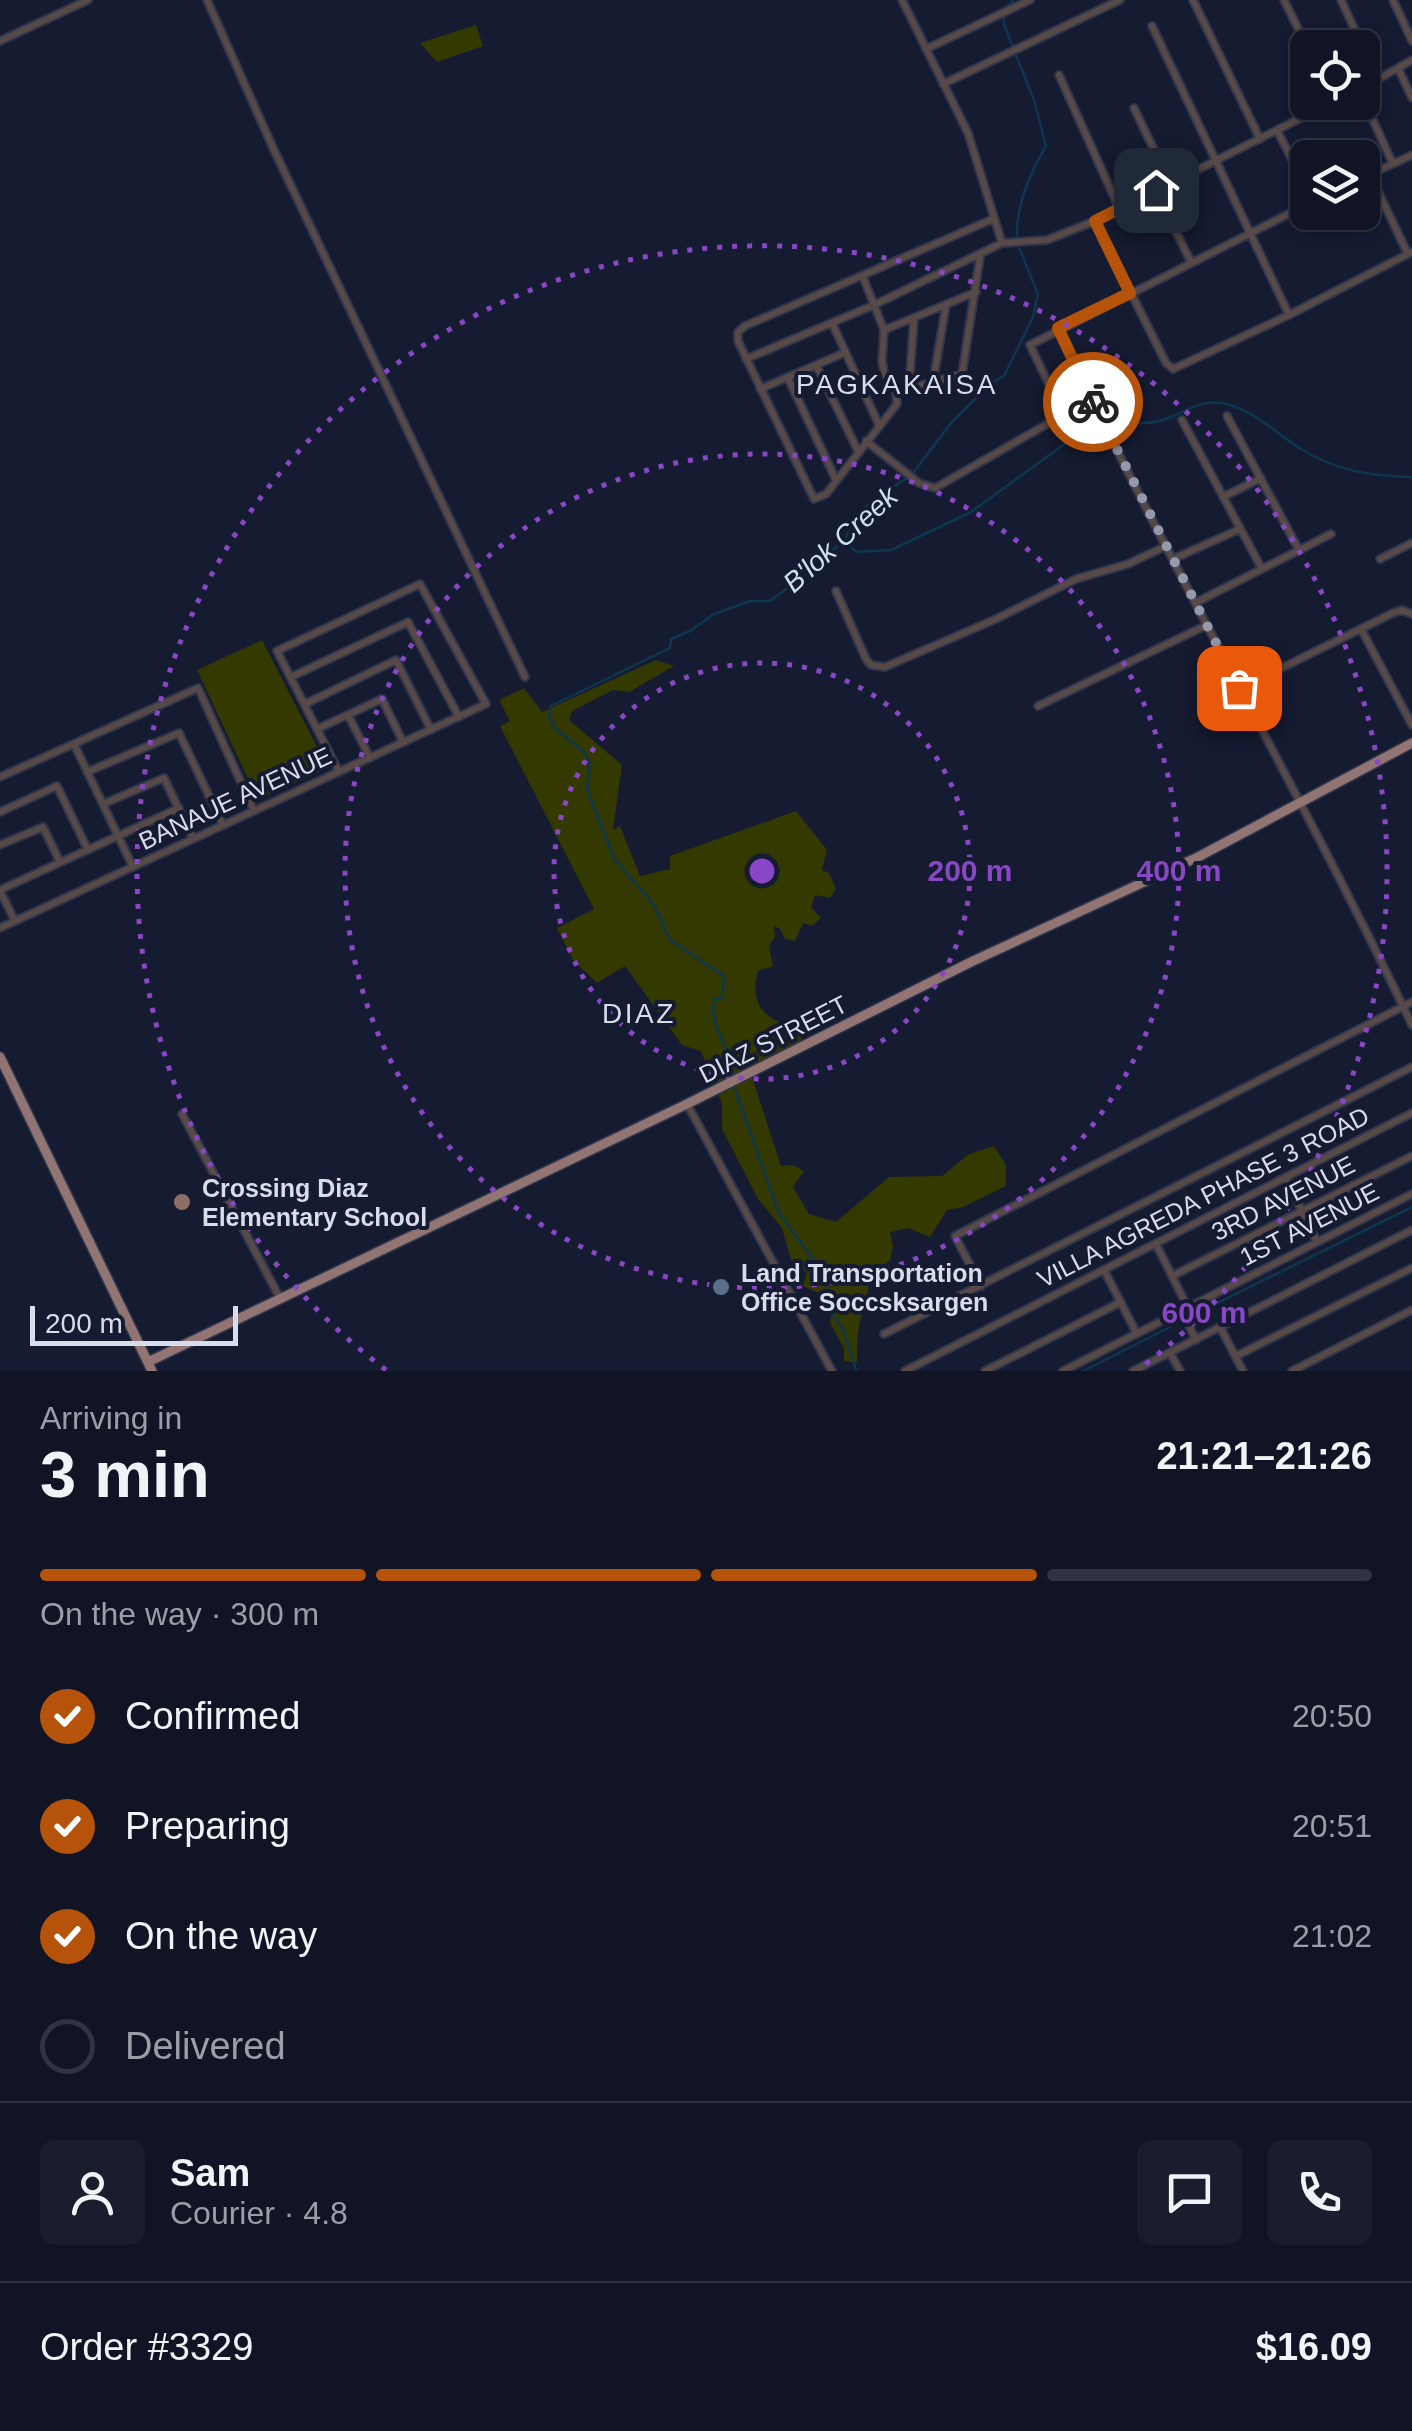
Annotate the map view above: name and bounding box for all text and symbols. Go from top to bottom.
map controls [1290,30,1380,230]
button: locate [1290,30,1380,120]
button: layers [1290,140,1380,230]
pin [1114,148,1199,233]
icon: home [1129,163,1184,218]
courier [1043,352,1143,452]
district label: PAGKAKAISA [796,369,998,400]
icon: bike [1066,375,1121,430]
water label: B'lok Creek [777,479,905,598]
pin [1197,646,1282,731]
icon: bag [1212,661,1267,716]
street label: BANAUE AVENUE [134,741,336,855]
centre of rings [744,853,780,889]
text: 200 m [927,854,1013,887]
text: 400 m [1136,854,1222,887]
street label: DIAZ STREET [694,990,852,1088]
district label: DIAZ [602,998,676,1029]
street label: VILLA AGREDA PHASE 3 ROAD [1033,1101,1373,1293]
street label: 3RD AVENUE [1207,1150,1359,1246]
place label: Crossing Diaz Elementary School [202,1174,427,1231]
street label: 1ST AVENUE [1235,1177,1383,1271]
marker: Crossing Diaz Elementary School [171,1191,193,1213]
place label: Land Transportation Office Soccsksargen [741,1259,988,1316]
marker: Land Transportation Office Soccsksargen [710,1276,732,1298]
text: 600 m [1161,1296,1247,1329]
scale bar [30,1301,238,1346]
text: 200 m [45,1308,123,1339]
text: Arriving in [40,1400,182,1436]
text: 21:21–21:26 [1156,1435,1372,1477]
text: 3 min [40,1438,210,1511]
text: On the way · 300 m [40,1596,319,1632]
icon: check [40,1689,95,1744]
text: Confirmed [125,1695,300,1737]
text: 20:50 [1292,1698,1372,1734]
icon: check [40,1799,95,1854]
text: Preparing [125,1805,290,1847]
text: 20:51 [1292,1808,1372,1844]
icon: check [40,1909,95,1964]
text: On the way [125,1915,317,1957]
text: 21:02 [1292,1918,1372,1954]
text: Delivered [125,2025,286,2067]
button: person [40,2140,145,2245]
button: chat [1137,2140,1242,2245]
button: phone [1267,2140,1372,2245]
text: Sam [170,2152,250,2194]
text: Courier · 4.8 [170,2195,348,2231]
text: Order #3329 [40,2326,253,2368]
text: $16.09 [1256,2326,1372,2368]

